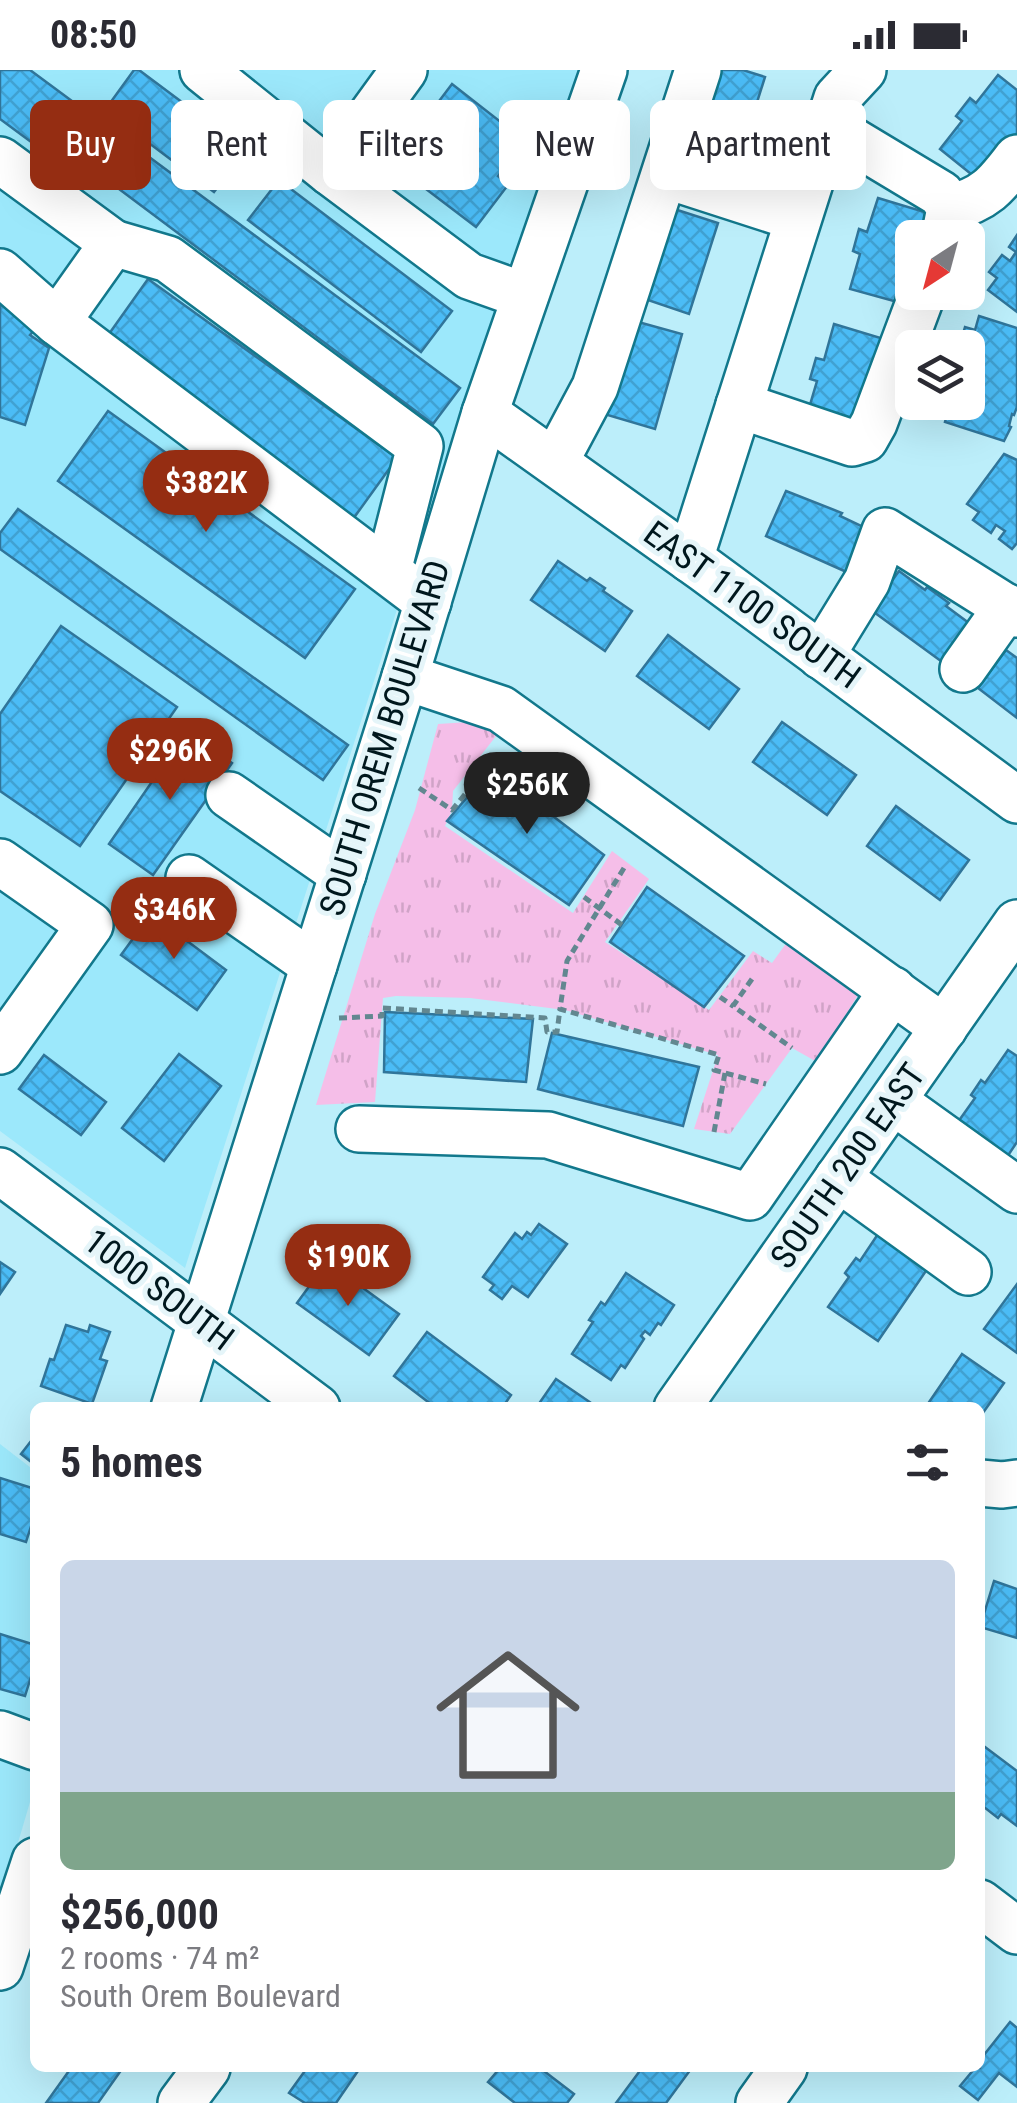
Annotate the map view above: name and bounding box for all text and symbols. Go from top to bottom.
text: 08:50 [50,13,137,57]
chip: Buy [30,100,151,190]
chip: Rent [171,100,303,190]
chip: Filters [323,100,479,190]
chip: New [499,100,630,190]
chip: Apartment [650,100,866,190]
north arrow [895,220,985,310]
map controls [895,220,985,420]
button: layers [895,330,985,420]
pin: $382K [136,450,276,535]
text: $382K [165,463,247,501]
street label: EAST 1100 SOUTH [636,513,868,697]
street label: SOUTH OREM BOULEVARD [311,555,459,921]
pin: $296K [100,718,240,803]
text: $296K [129,731,211,769]
pin: $256K [457,752,597,837]
text: $256K [486,765,568,803]
pin: $346K [104,877,244,962]
text: $346K [133,890,215,928]
street label: SOUTH 200 EAST [762,1056,934,1276]
street label: 1000 SOUTH [76,1221,242,1359]
pin: $190K [278,1224,418,1309]
text: $190K [307,1237,389,1275]
icon: filters [900,1435,955,1490]
text: 5 homes [60,1438,203,1487]
icon: home [418,1625,598,1805]
text: $256,000 [60,1890,219,1939]
text: 2 rooms · 74 m² [60,1939,259,1977]
text: South Orem Boulevard [60,1977,341,2015]

